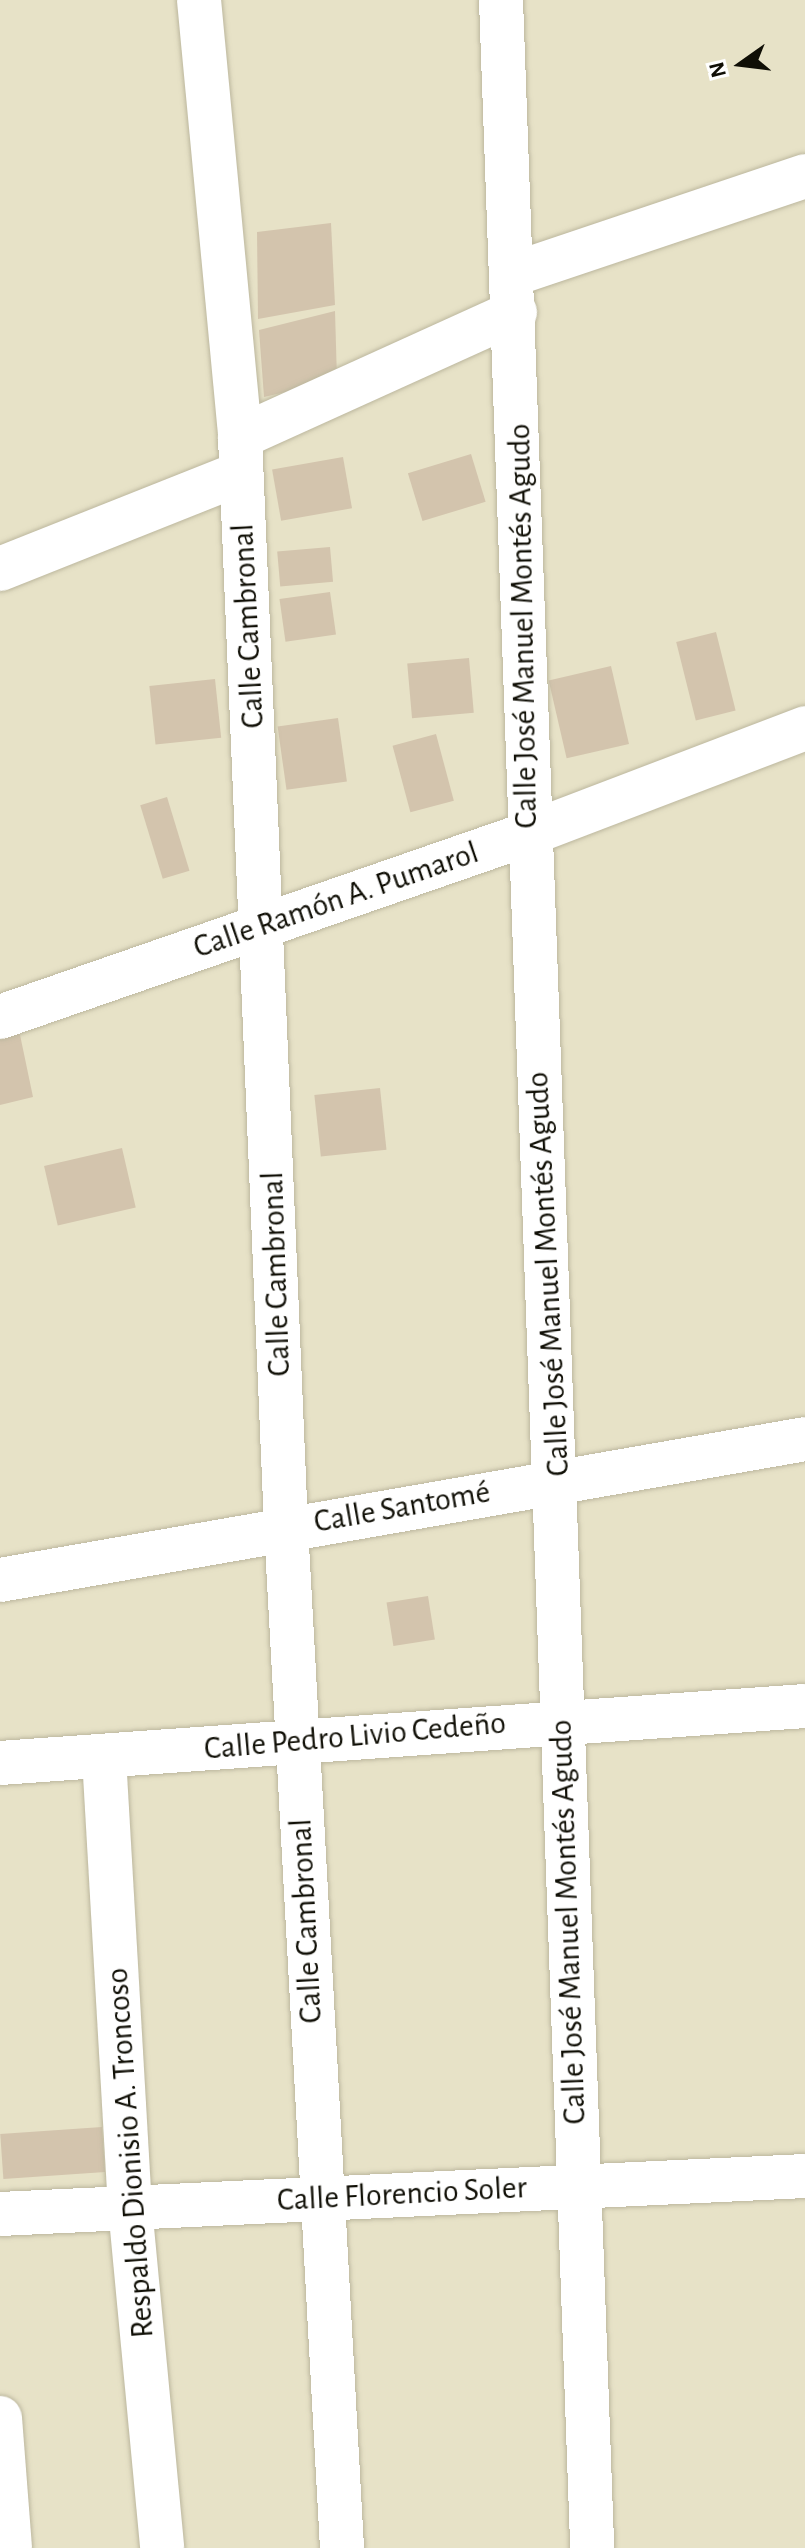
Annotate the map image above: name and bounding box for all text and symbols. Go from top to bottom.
north arrow [701,24,781,104]
text: N [705,60,730,80]
street label: Calle José Manuel Montés Agudo [500,423,546,829]
street label: Calle Cambronal [223,523,273,729]
street label: Calle Ramón A. Pumarol [188,833,484,967]
street label: Calle José Manuel Montés Agudo [518,1071,578,1477]
street label: Calle Cambronal [253,1171,299,1377]
street label: Calle Santomé [311,1473,493,1541]
street label: Calle Pedro Livio Cedeño [203,1704,507,1768]
street label: Calle José Manuel Montés Agudo [542,1719,594,2125]
street label: Calle Cambronal [281,1818,331,2024]
street label: Respaldo Dionisio A. Troncoso [98,1967,162,2339]
street label: Calle Florencio Soler [276,2168,528,2220]

